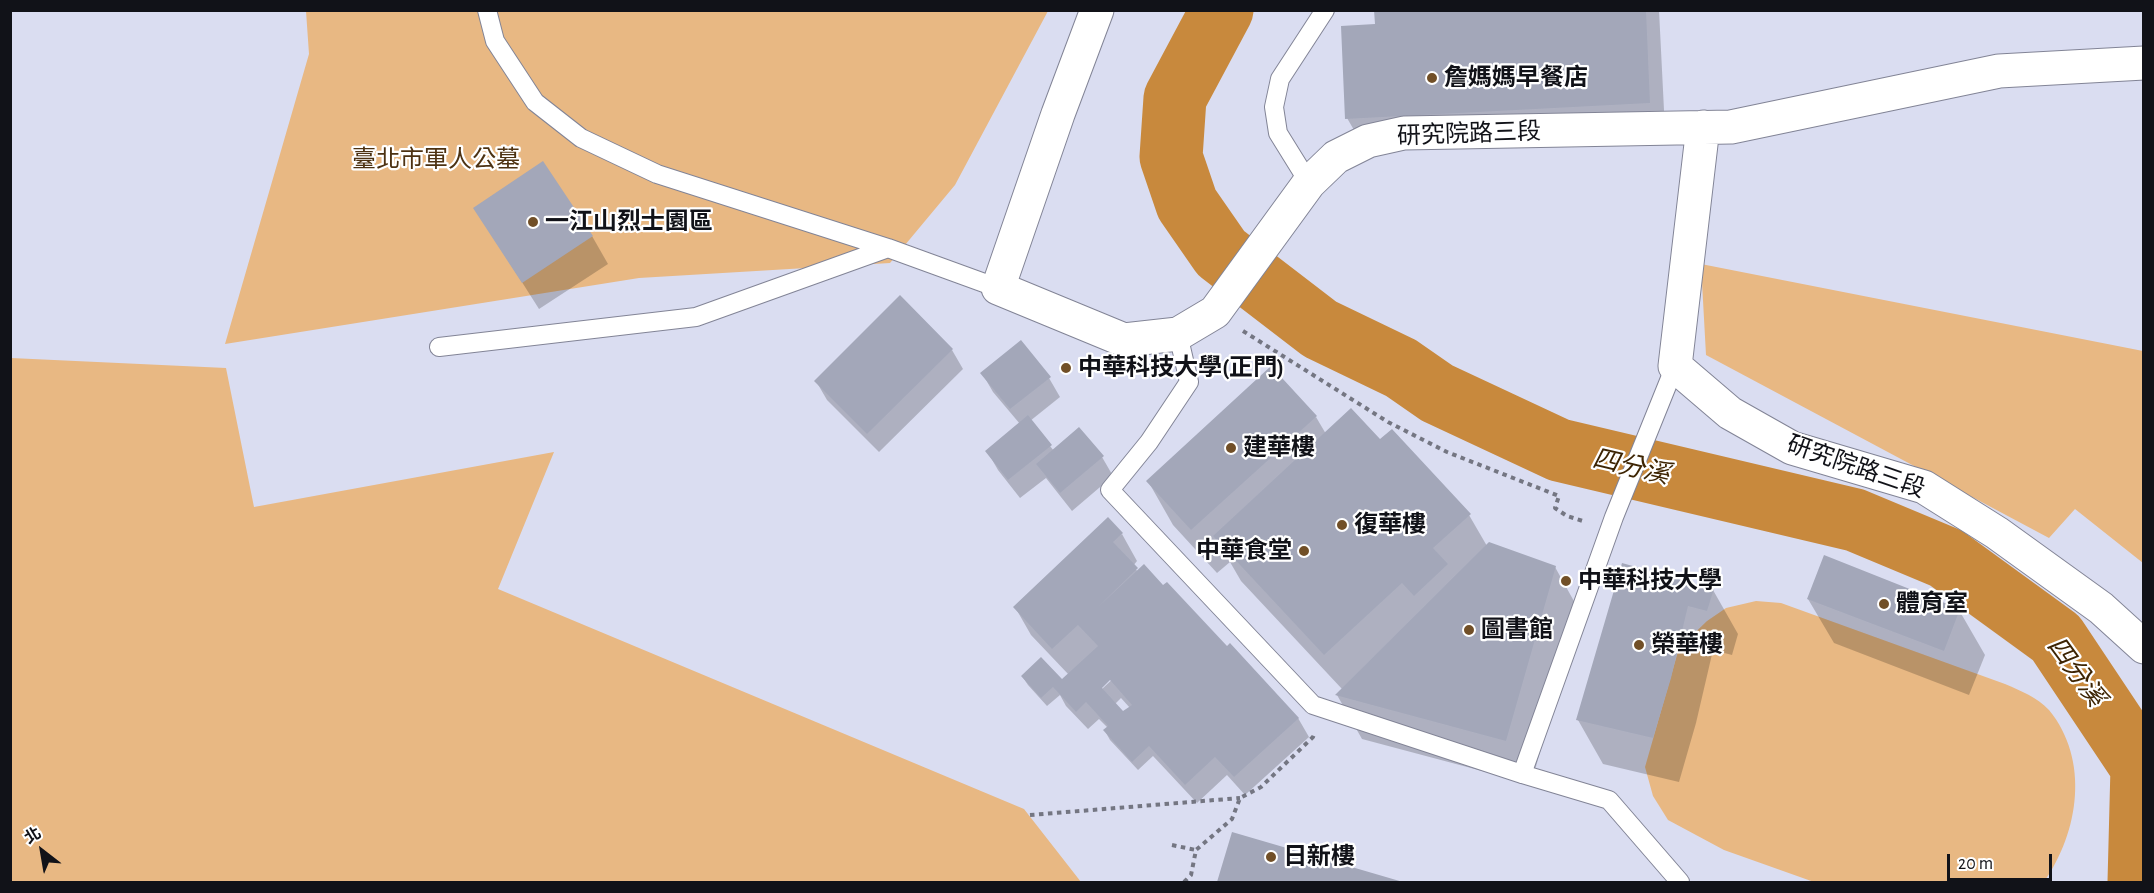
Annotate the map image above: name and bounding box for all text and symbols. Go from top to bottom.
place label: 詹媽媽早餐店 [1444,64,1588,92]
marker: 詹媽媽早餐店 [1425,71,1439,85]
street label: 研究院路三段 [1397,117,1541,151]
park label: 臺北市軍人公墓 [352,146,520,174]
place label: 一江山烈士園區 [545,208,713,236]
marker: 一江山烈士園區 [526,215,540,229]
place label: 中華科技大學(正門) [1078,354,1284,382]
marker: 中華科技大學(正門) [1059,361,1073,375]
street label: 研究院路三段 [1783,430,1929,504]
place label: 建華樓 [1243,434,1315,462]
marker: 建華樓 [1224,441,1238,455]
water label: 四分溪 [1589,443,1673,491]
place label: 復華樓 [1354,511,1426,539]
marker: 復華樓 [1335,518,1349,532]
place label: 中華食堂 [1196,537,1292,565]
marker: 中華食堂 [1297,544,1311,558]
place label: 中華科技大學 [1578,567,1722,595]
marker: 中華科技大學 [1559,574,1573,588]
place label: 體育室 [1896,590,1968,618]
marker: 體育室 [1877,597,1891,611]
place label: 圖書館 [1481,616,1553,644]
marker: 圖書館 [1462,623,1476,637]
place label: 榮華樓 [1651,631,1723,659]
water label: 四分溪 [2040,631,2112,713]
marker: 榮華樓 [1632,638,1646,652]
north arrow [12,821,72,881]
text: 北 [22,825,44,847]
scale bar [1950,842,2055,880]
place label: 日新樓 [1283,843,1355,871]
marker: 日新樓 [1264,850,1278,864]
text: 20 m [1958,855,1993,873]

